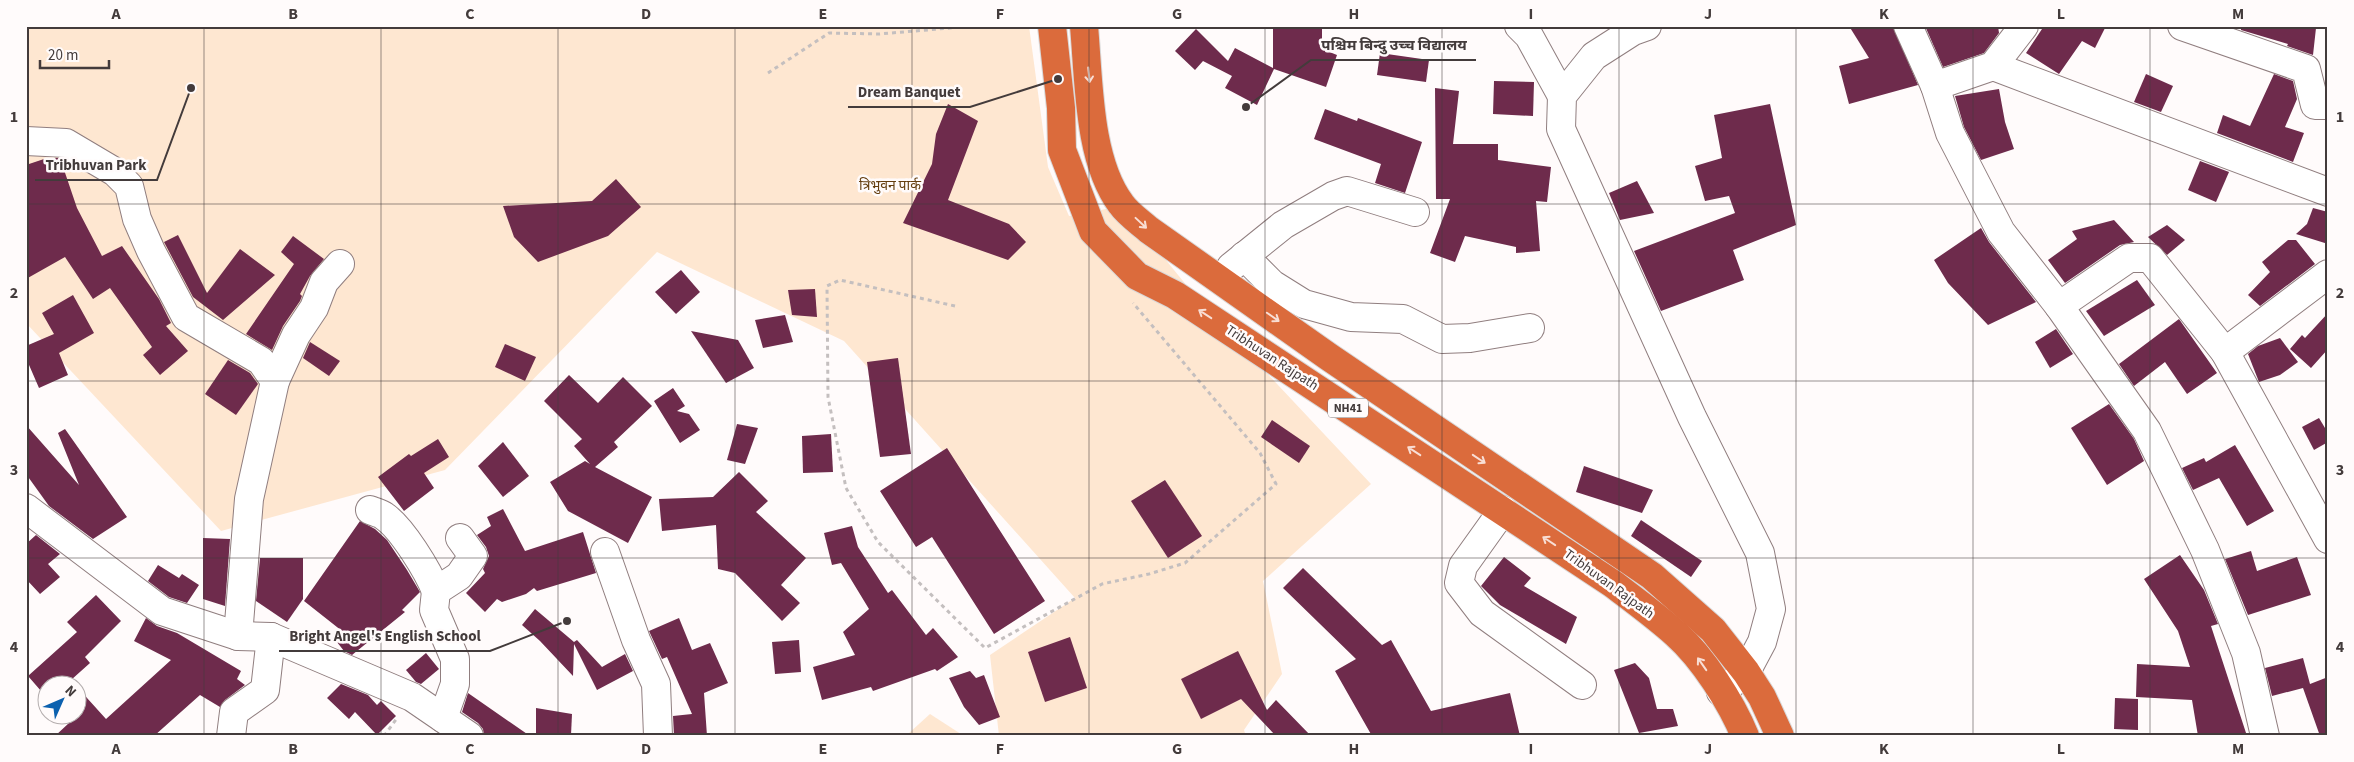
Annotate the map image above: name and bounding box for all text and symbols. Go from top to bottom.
text: A [110,3,121,25]
text: B [288,3,298,25]
text: C [465,3,475,25]
text: D [641,3,651,25]
text: E [819,3,827,25]
text: F [996,3,1004,25]
text: G [1172,3,1182,25]
text: H [1349,3,1359,25]
text: I [1529,3,1533,25]
text: J [1704,3,1712,25]
text: K [1879,3,1889,25]
text: L [2057,3,2065,25]
text: M [2232,3,2244,25]
callout: पश्चिम बिन्दु उच्च विद्यालय [1311,30,1476,60]
text: पश्चिम बिन्दु उच्च विद्यालय [1321,35,1467,56]
scale bar [40,38,109,70]
text: 20 m [48,45,78,66]
one-way arrow [1084,66,1094,82]
callout: Dream Banquet [848,77,970,107]
text: Dream Banquet [858,82,961,103]
text: 1 [10,106,18,128]
text: 1 [2336,106,2344,128]
callout: Tribhuvan Park [35,150,157,180]
text: Tribhuvan Park [45,155,147,176]
park label: त्रिभुवन पार्क [859,176,921,196]
one-way arrow [1134,217,1147,229]
text: 2 [10,282,18,304]
text: 2 [2336,282,2344,304]
one-way arrow [1198,309,1212,319]
one-way arrow [1266,312,1280,322]
street label: Tribhuvan Rajpath [1222,320,1322,396]
road number: NH41 [1328,398,1368,418]
one-way arrow [1407,446,1421,456]
one-way arrow [1472,454,1486,464]
text: 3 [10,459,18,481]
text: 3 [2336,459,2344,481]
one-way arrow [1542,536,1556,546]
street label: Tribhuvan Rajpath [1560,544,1658,624]
callout: Bright Angel's English School [279,621,490,651]
text: Bright Angel's English School [289,626,482,647]
text: 4 [10,636,19,658]
text: 4 [2336,636,2345,658]
one-way arrow [1697,657,1707,671]
north arrow [38,674,88,724]
text: N [60,681,81,702]
text: A [110,738,121,760]
text: B [288,738,298,760]
text: C [465,738,475,760]
text: D [641,738,651,760]
text: E [819,738,827,760]
text: F [996,738,1004,760]
text: G [1172,738,1182,760]
text: H [1349,738,1359,760]
text: I [1529,738,1533,760]
text: J [1704,738,1712,760]
text: K [1879,738,1889,760]
text: L [2057,738,2065,760]
text: M [2232,738,2244,760]

